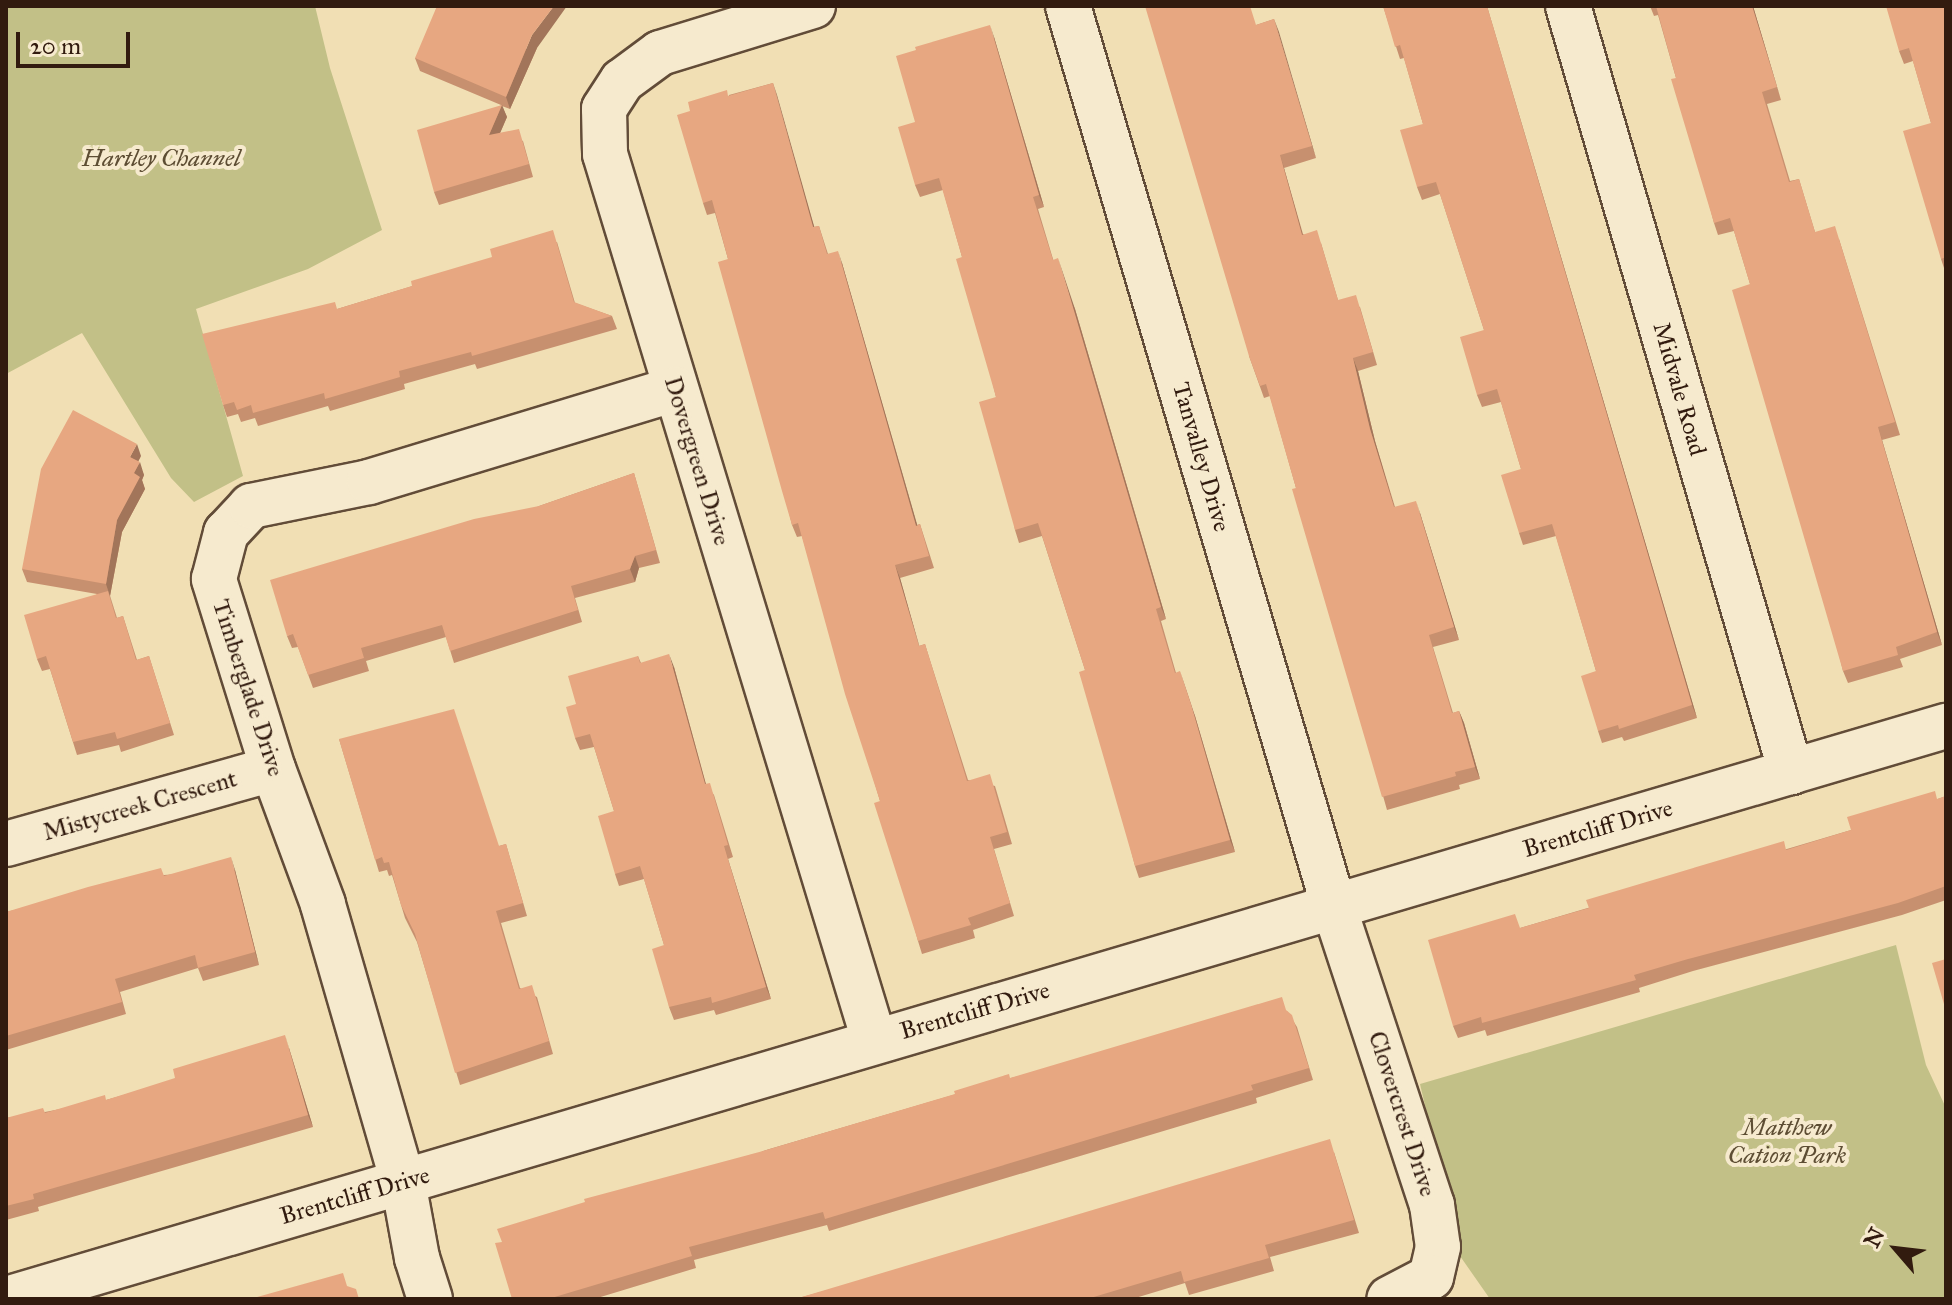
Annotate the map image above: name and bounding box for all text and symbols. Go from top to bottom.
scale bar [20,16,134,66]
text: 20 m [30,31,81,61]
park label: Hartley Channel [82,145,240,173]
street label: Midvale Road [1646,319,1712,459]
street label: Dovergreen Drive [658,373,736,549]
street label: Tanvalley Drive [1166,379,1236,535]
street label: Timberglade Drive [206,596,290,780]
street label: Mistycreek Crescent [40,765,240,847]
street label: Brentcliff Drive [1520,794,1676,864]
street label: Brentcliff Drive [897,976,1053,1046]
street label: Clovercrest Drive [1362,1028,1442,1200]
park label: Matthew Cation Park [1728,1114,1846,1170]
street label: Brentcliff Drive [277,1161,433,1231]
north arrow [1856,1209,1936,1289]
text: N [1858,1223,1891,1252]

